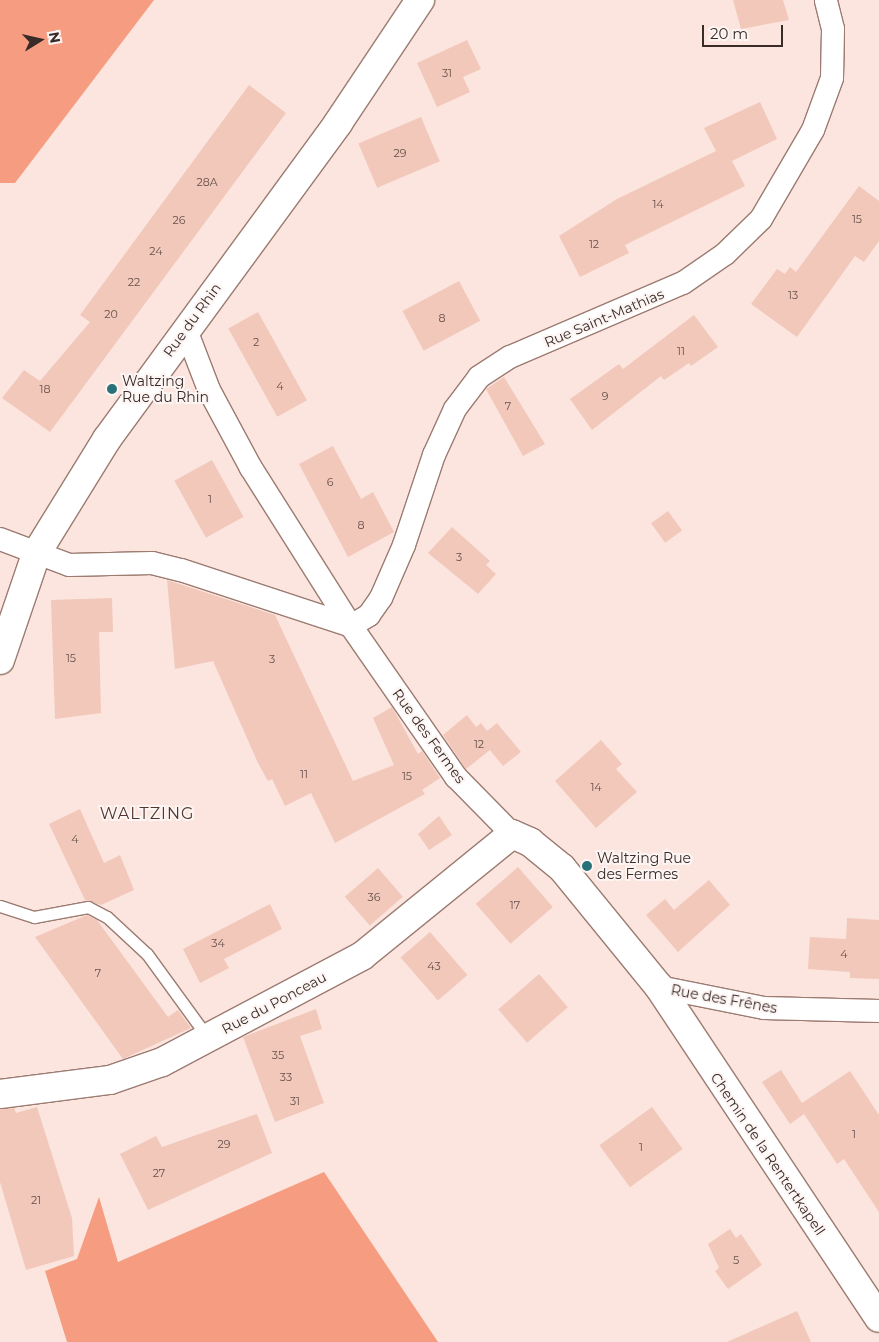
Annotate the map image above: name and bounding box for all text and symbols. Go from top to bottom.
north arrow [15,15,65,65]
scale bar [704,15,785,47]
text: 20 m [710,24,748,43]
text: N [45,30,65,45]
house number: 31 [442,66,452,80]
house number: 29 [394,146,406,160]
house number: 28A [196,175,218,189]
house number: 14 [652,197,664,211]
house number: 15 [852,212,862,226]
house number: 26 [173,213,185,227]
house number: 12 [589,237,599,251]
house number: 24 [149,244,163,258]
house number: 22 [128,275,140,289]
street label: Rue du Rhin [160,280,224,360]
street label: Rue Saint-Mathias [542,285,666,351]
house number: 13 [788,288,798,302]
house number: 20 [104,307,118,321]
house number: 8 [438,311,446,325]
house number: 2 [253,335,259,349]
house number: 11 [677,344,685,358]
place label: Waltzing Rue du Rhin [122,373,209,406]
house number: 4 [276,379,284,393]
house number: 18 [40,382,50,396]
marker: Waltzing Rue du Rhin [106,383,118,395]
house number: 9 [602,389,608,403]
house number: 7 [505,399,511,413]
house number: 6 [327,475,333,489]
house number: 1 [208,492,212,506]
house number: 8 [357,518,365,532]
house number: 3 [456,550,462,564]
house number: 15 [66,651,76,665]
house number: 3 [269,652,275,666]
street label: Rue des Fermes [389,685,469,787]
house number: 12 [474,737,484,751]
house number: 11 [300,767,308,781]
house number: 15 [402,769,412,783]
house number: 14 [590,780,602,794]
district label: WALTZING [99,804,195,824]
house number: 4 [71,832,79,846]
place label: Waltzing Rue des Fermes [597,850,691,882]
marker: Waltzing Rue des Fermes [581,860,593,872]
house number: 36 [368,890,380,904]
house number: 17 [510,898,520,912]
house number: 34 [211,936,225,950]
house number: 4 [840,947,848,961]
house number: 43 [427,959,441,973]
house number: 7 [95,966,101,980]
street label: Rue du Ponceau [219,968,329,1038]
street label: Rue des Frênes [670,981,778,1017]
house number: 35 [272,1048,284,1062]
house number: 33 [280,1070,292,1084]
street label: Chemin de la Rentertkapell [707,1070,829,1238]
house number: 31 [290,1094,300,1108]
house number: 1 [852,1127,856,1141]
house number: 29 [218,1137,230,1151]
house number: 1 [639,1140,643,1154]
house number: 27 [153,1166,165,1180]
house number: 21 [31,1193,41,1207]
house number: 5 [733,1253,739,1267]

